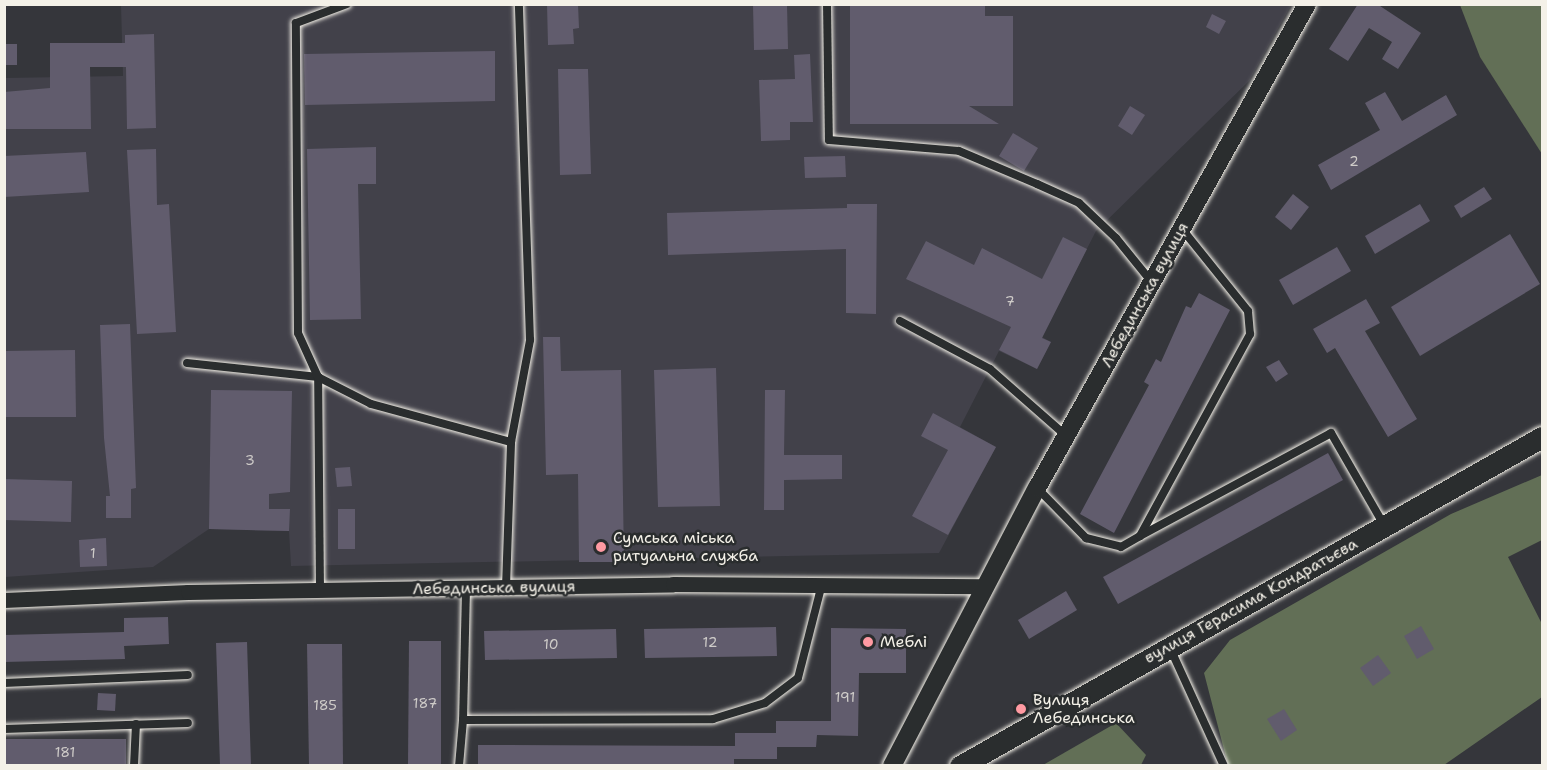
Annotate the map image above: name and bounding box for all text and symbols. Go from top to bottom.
house number: 2 [1349,153,1359,169]
street label: Лебединська вулиця [1097,219,1193,371]
house number: 7 [1005,293,1015,309]
house number: 3 [245,452,255,468]
place label: Сумська міська ритуальна служба [613,528,758,566]
street label: вулиця Герасима Кондратьєва [1141,534,1361,668]
marker: Сумська міська ритуальна служба [594,540,608,554]
house number: 1 [90,545,96,561]
street label: Лебединська вулиця [412,577,576,599]
place label: Меблі [880,632,927,652]
house number: 12 [703,634,717,650]
marker: Меблі [861,635,875,649]
house number: 10 [543,636,559,652]
house number: 191 [835,689,855,705]
place label: Вулиця Лебединська [1033,690,1135,728]
house number: 187 [413,695,437,711]
house number: 185 [313,697,337,713]
marker: Вулиця Лебединська [1014,702,1028,716]
house number: 181 [55,744,75,760]

